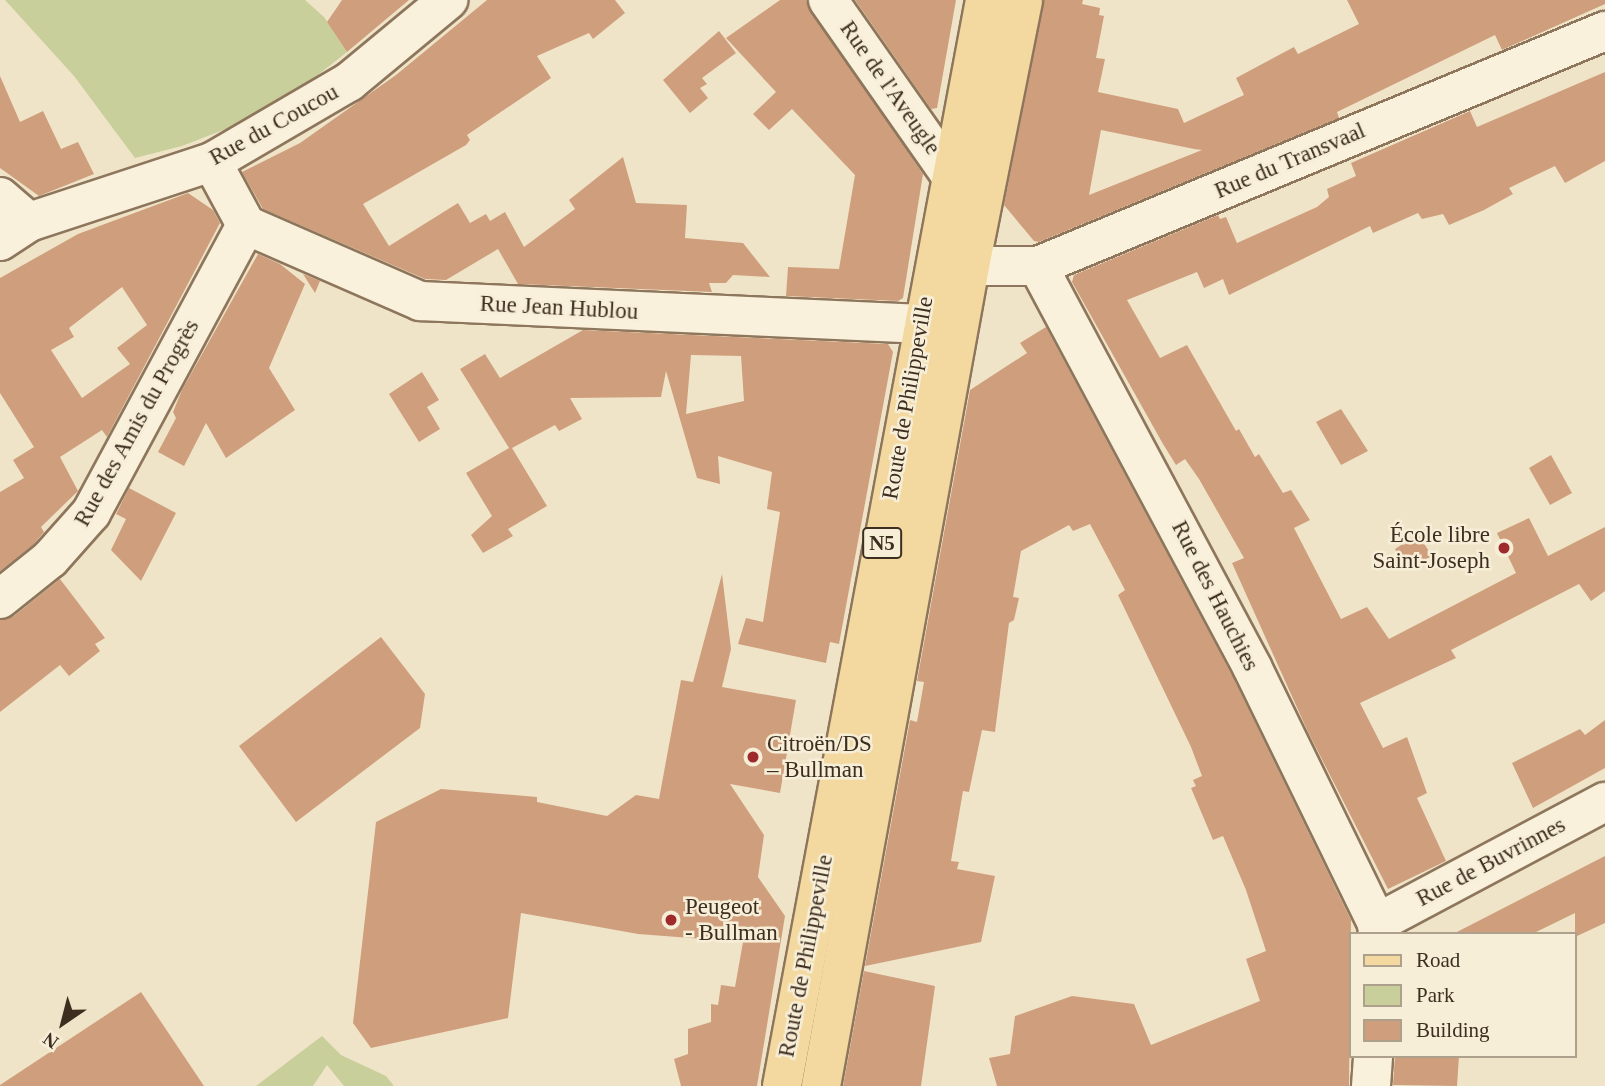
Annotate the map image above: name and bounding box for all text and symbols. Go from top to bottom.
street label: Rue de l'Aveugle [834,16,946,160]
street label: Rue du Coucou [205,78,343,172]
street label: Rue du Transvaal [1210,117,1370,205]
street label: Rue Jean Hublou [479,290,639,326]
street label: Route de Philippeville [877,294,939,502]
street label: Rue des Amis du Progrès [68,314,206,532]
street label: Rue des Hauchies [1165,516,1265,676]
place label: École libre Saint-Joseph [1372,521,1490,575]
road number: N5 [861,526,903,560]
marker: École libre Saint-Joseph [1496,540,1512,556]
place label: Citroën/DS – Bullman [767,730,872,784]
marker: Citroën/DS – Bullman [745,749,761,765]
street label: Rue de Buvrinnes [1412,811,1570,913]
street label: Route de Philippeville [773,852,839,1060]
place label: Peugeot - Bullman [685,893,778,947]
marker: Peugeot - Bullman [663,912,679,928]
legend [1350,932,1577,1058]
text: Road [1416,948,1460,972]
text: Park [1416,983,1455,1007]
north arrow [28,988,98,1058]
text: Building [1416,1018,1490,1042]
text: N [39,1028,62,1053]

